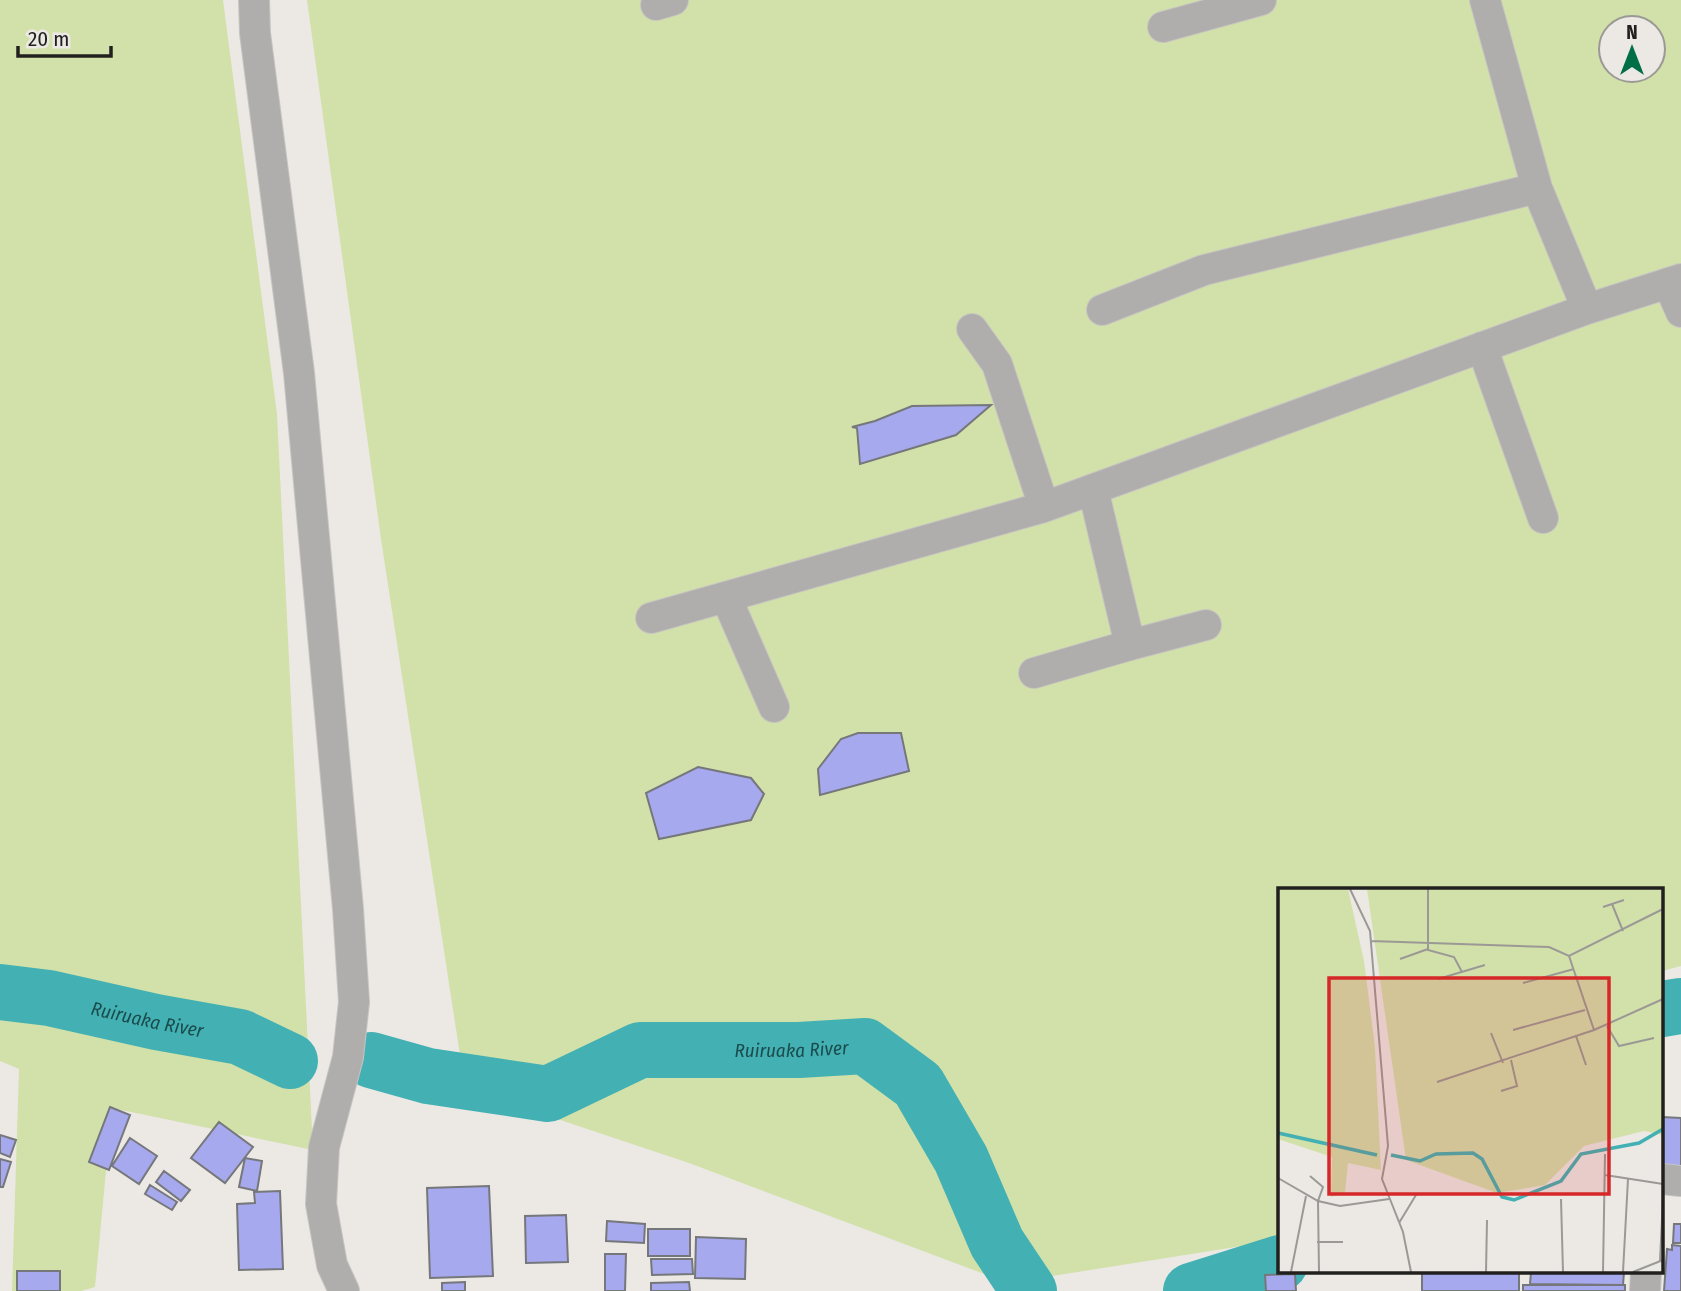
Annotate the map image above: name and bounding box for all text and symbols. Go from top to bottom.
scale bar [18,14,110,58]
north arrow [1597,14,1667,84]
text: N [1626,21,1638,44]
text: 20 m [28,26,69,52]
inset map [1278,888,1664,1274]
water label: Ruiruaka River [89,996,207,1042]
water label: Ruiruaka River [734,1035,850,1062]

